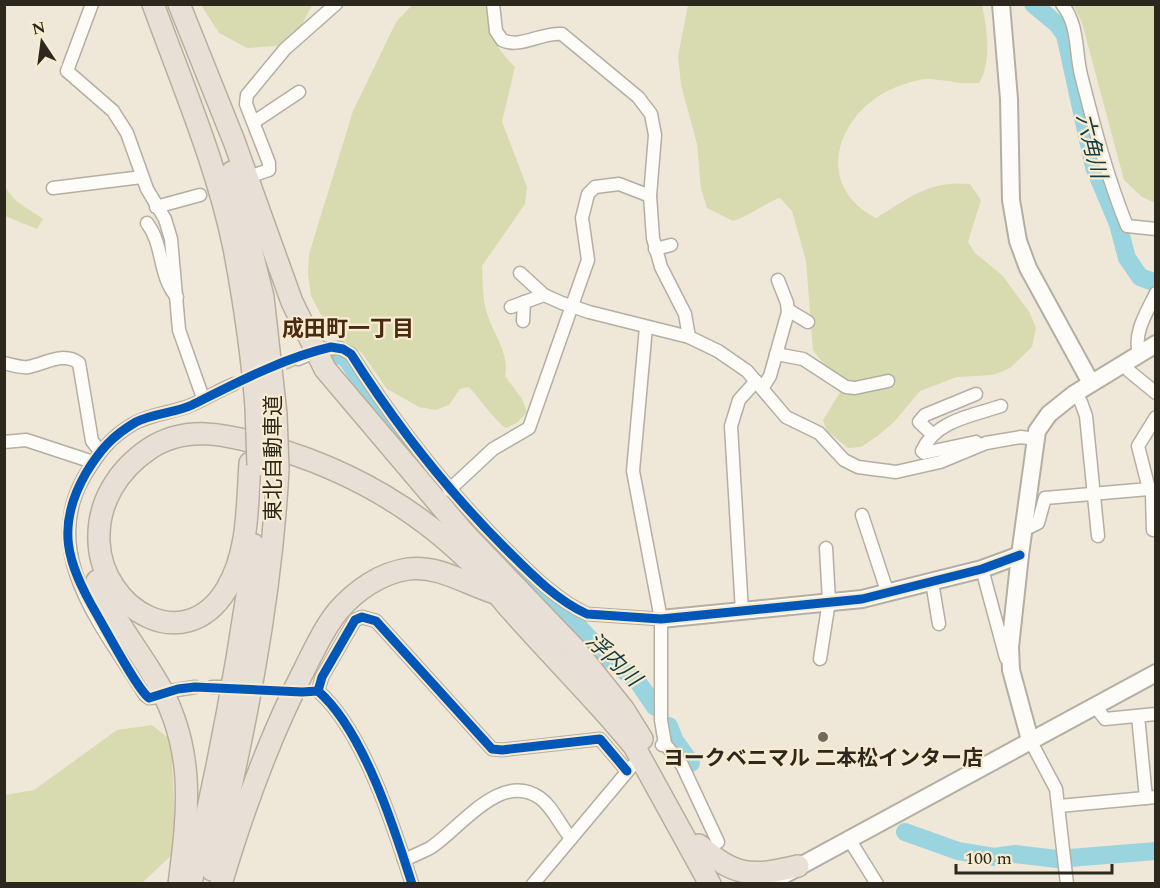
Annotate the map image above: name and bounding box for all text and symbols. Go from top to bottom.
north arrow [12,12,72,72]
text: N [30,15,48,42]
water label: 六角川 [1067,110,1115,184]
district label: 成田町一丁目 [282,313,414,346]
street label: 東北自動車道 [258,395,290,521]
water label: 浮内川 [578,625,650,696]
marker: ヨークベニマル 二本松インター店 [816,730,830,744]
place label: ヨークベニマル 二本松インター店 [663,743,983,775]
scale bar [956,837,1112,875]
text: 100 m [965,845,1012,872]

